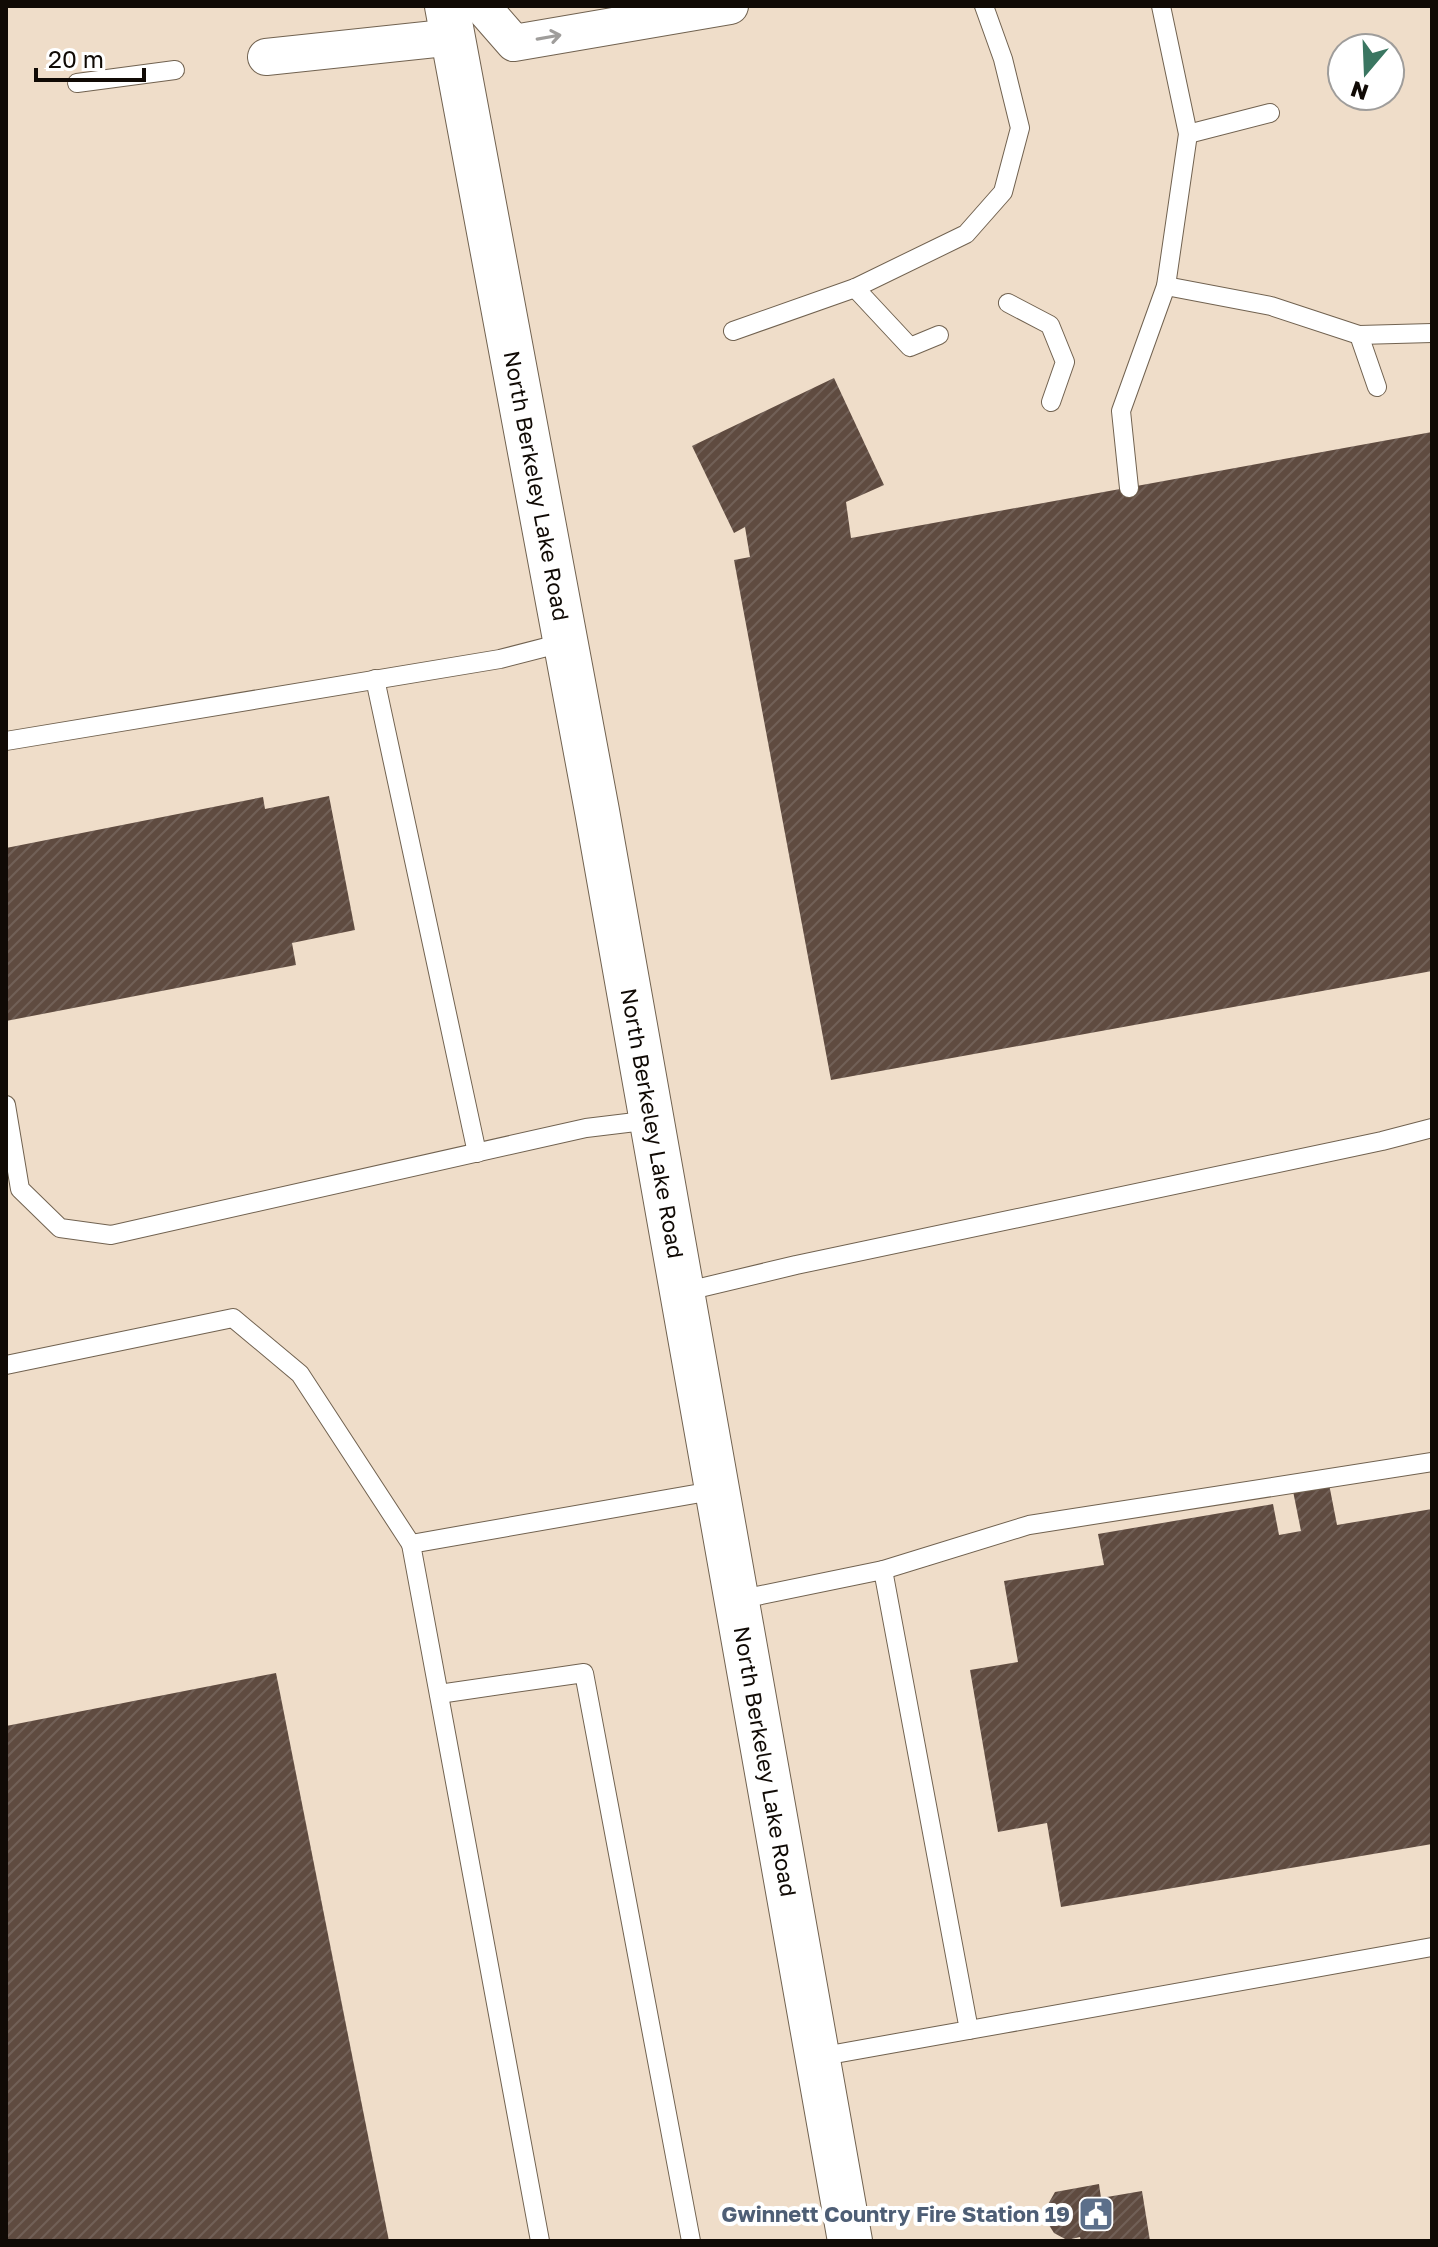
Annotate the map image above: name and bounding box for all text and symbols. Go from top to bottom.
one-way arrow [536,28,561,43]
scale bar [36,32,144,82]
north arrow [1326,32,1406,112]
text: 20 m [48,44,104,73]
text: N [1347,76,1372,107]
street label: North Berkeley Lake Road [499,348,575,623]
street label: North Berkeley Lake Road [616,986,690,1261]
street label: North Berkeley Lake Road [728,1624,803,1899]
public building icon: Gwinnett Country Fire Station 19 [1077,2195,1115,2233]
place label: Gwinnett Country Fire Station 19 [721,2200,1070,2227]

